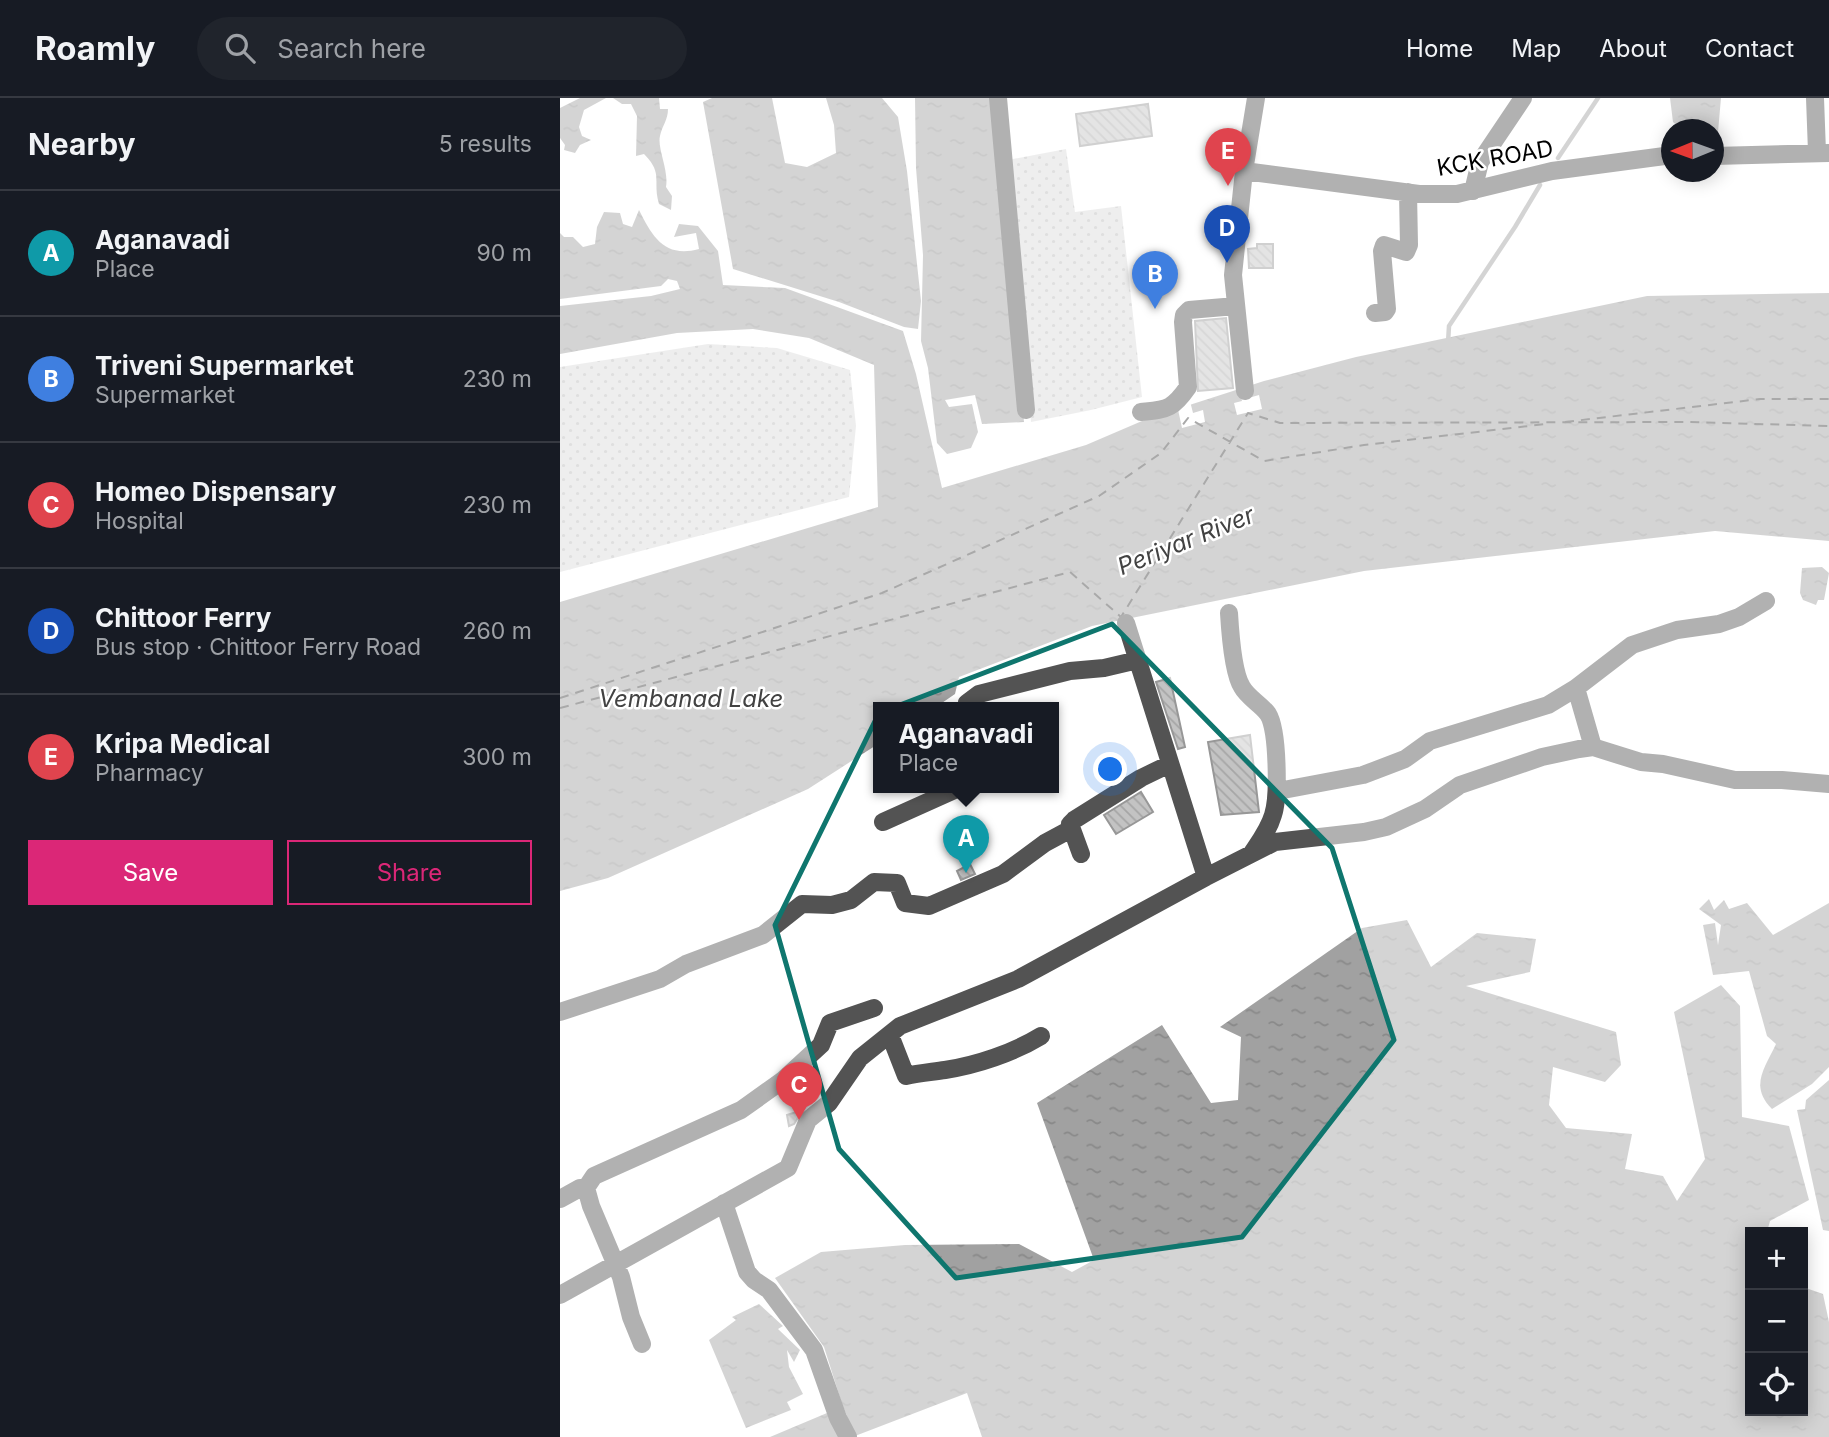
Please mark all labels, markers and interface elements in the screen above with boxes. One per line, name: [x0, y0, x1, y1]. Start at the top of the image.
search box: [197, 17, 687, 80]
text: Roamly: [35, 28, 155, 68]
icon: search: [221, 29, 259, 67]
text: Search here: [277, 33, 426, 64]
text: Home: [1406, 34, 1473, 63]
text: Map: [1511, 34, 1561, 63]
text: About: [1599, 34, 1667, 63]
text: Contact: [1705, 34, 1794, 63]
north arrow: [1661, 119, 1724, 182]
text: Nearby: [28, 126, 136, 162]
pin: E: [1205, 128, 1251, 186]
text: 5 results: [439, 130, 532, 158]
street label: KCK ROAD: [1435, 134, 1555, 182]
pin: D: [1204, 205, 1250, 263]
text: Aganavadi: [95, 224, 230, 255]
text: A: [42, 239, 60, 267]
text: 90 m: [477, 239, 532, 267]
pin: B: [1132, 251, 1178, 309]
text: Place: [95, 255, 155, 283]
text: Triveni Supermarket: [95, 350, 354, 381]
text: B: [43, 365, 59, 393]
text: 230 m: [463, 365, 532, 393]
text: Supermarket: [95, 381, 235, 409]
text: Homeo Dispensary: [95, 476, 336, 507]
text: C: [42, 491, 60, 519]
text: 230 m: [463, 491, 532, 519]
water label: Periyar River: [1113, 500, 1259, 581]
text: Hospital: [95, 507, 184, 535]
text: Chittoor Ferry: [95, 602, 271, 633]
text: D: [43, 617, 59, 645]
text: 260 m: [463, 617, 532, 645]
text: Bus stop · Chittoor Ferry Road: [95, 633, 421, 661]
water label: Vembanad Lake: [599, 684, 783, 713]
popup: [873, 702, 1059, 793]
text: Aganavadi: [898, 718, 1034, 749]
text: Kripa Medical: [95, 728, 270, 759]
text: E: [44, 743, 58, 771]
text: 300 m: [462, 743, 532, 771]
text: Place: [898, 749, 958, 777]
your location: [1093, 752, 1127, 786]
text: Pharmacy: [95, 759, 204, 787]
pin: A: [943, 815, 989, 873]
button: Save: [28, 840, 273, 905]
button: Share: [287, 840, 532, 905]
pin: C: [776, 1062, 822, 1120]
map controls: [1745, 1227, 1808, 1416]
button: +: [1745, 1227, 1808, 1290]
button: −: [1745, 1290, 1808, 1353]
button: locate: [1745, 1353, 1808, 1416]

